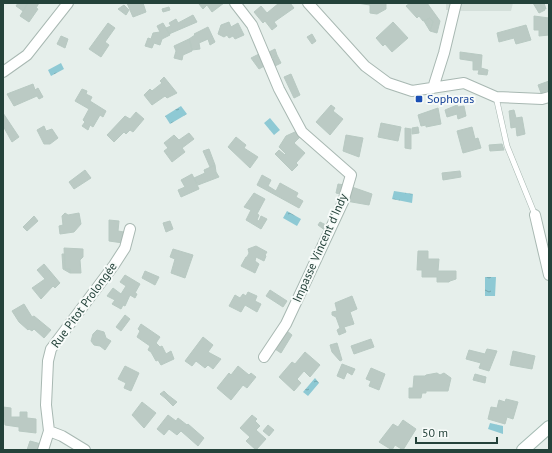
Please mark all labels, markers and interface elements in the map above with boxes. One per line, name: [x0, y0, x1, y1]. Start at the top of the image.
place label: Sophoras: [427, 91, 474, 106]
marker: Sophoras: [414, 94, 424, 104]
street label: Impasse Vincent d'Indy: [289, 191, 350, 305]
street label: Rue Pitot Prolongée: [48, 259, 120, 350]
scale bar: [416, 419, 497, 445]
text: 50 m: [422, 425, 448, 440]

